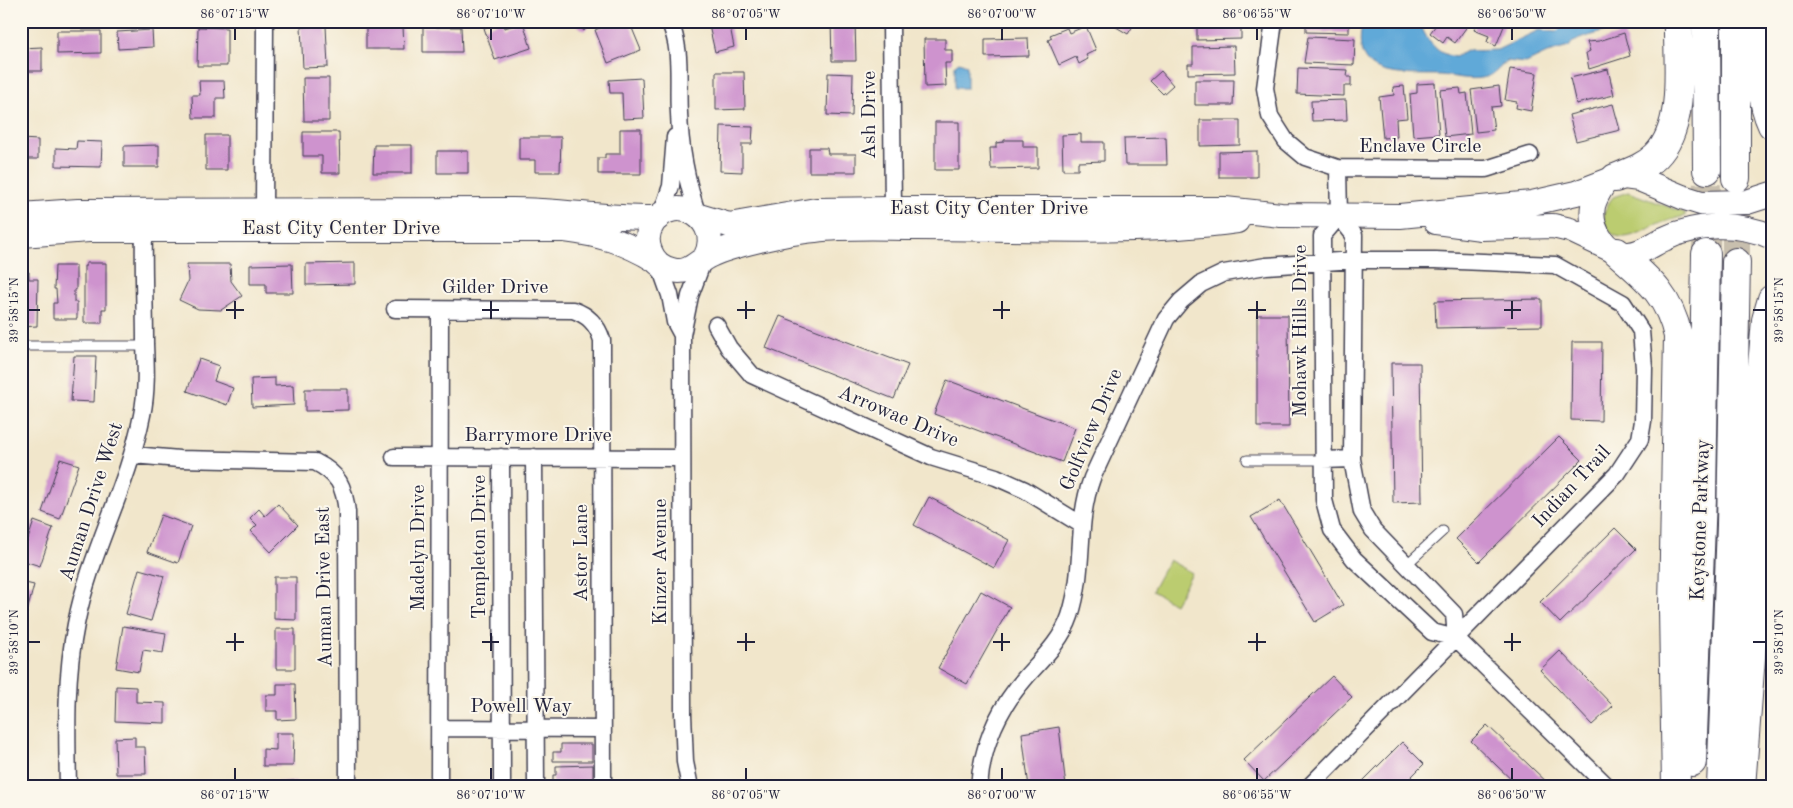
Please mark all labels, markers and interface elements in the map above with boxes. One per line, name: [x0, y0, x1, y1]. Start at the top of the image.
text: 86°07'15"W: [200, 8, 270, 21]
text: 86°07'05"W: [711, 8, 781, 21]
text: 86°06'55"W: [1222, 8, 1292, 21]
text: 86°06'50"W: [1477, 8, 1547, 21]
text: 86°07'10"W: [456, 9, 526, 21]
text: 86°07'00"W: [967, 9, 1037, 21]
street label: Ash Drive: [860, 71, 880, 159]
street label: Enclave Circle: [1359, 137, 1481, 157]
street label: East City Center Drive: [890, 199, 1088, 219]
street label: East City Center Drive: [242, 219, 440, 239]
street label: Mohawk Hills Drive: [1291, 245, 1311, 417]
text: 39°58'15"N: [8, 277, 21, 343]
text: 39°58'15"N: [1773, 277, 1786, 343]
street label: Gilder Drive: [442, 278, 548, 298]
street label: Golfview Drive: [1057, 366, 1127, 494]
street label: Arrowae Drive: [835, 383, 961, 451]
street label: Auman Drive West: [57, 420, 127, 584]
street label: Barrymore Drive: [464, 426, 612, 446]
street label: Keystone Parkway: [1688, 438, 1714, 601]
street label: Indian Trail: [1529, 442, 1615, 532]
street label: Templeton Drive: [470, 475, 490, 619]
street label: Madelyn Drive: [409, 485, 429, 611]
street label: Kinzer Avenue: [651, 499, 671, 625]
street label: Astor Lane: [572, 504, 592, 602]
street label: Auman Drive East: [314, 506, 336, 668]
text: 39°58'10"N: [8, 609, 21, 675]
text: 39°58'10"N: [1773, 609, 1786, 675]
street label: Powell Way: [470, 697, 573, 717]
text: 86°07'15"W: [200, 789, 270, 802]
text: 86°07'05"W: [711, 789, 781, 802]
text: 86°06'55"W: [1222, 789, 1292, 802]
text: 86°06'50"W: [1477, 789, 1547, 802]
text: 86°07'10"W: [456, 790, 526, 802]
text: 86°07'00"W: [967, 790, 1037, 802]

